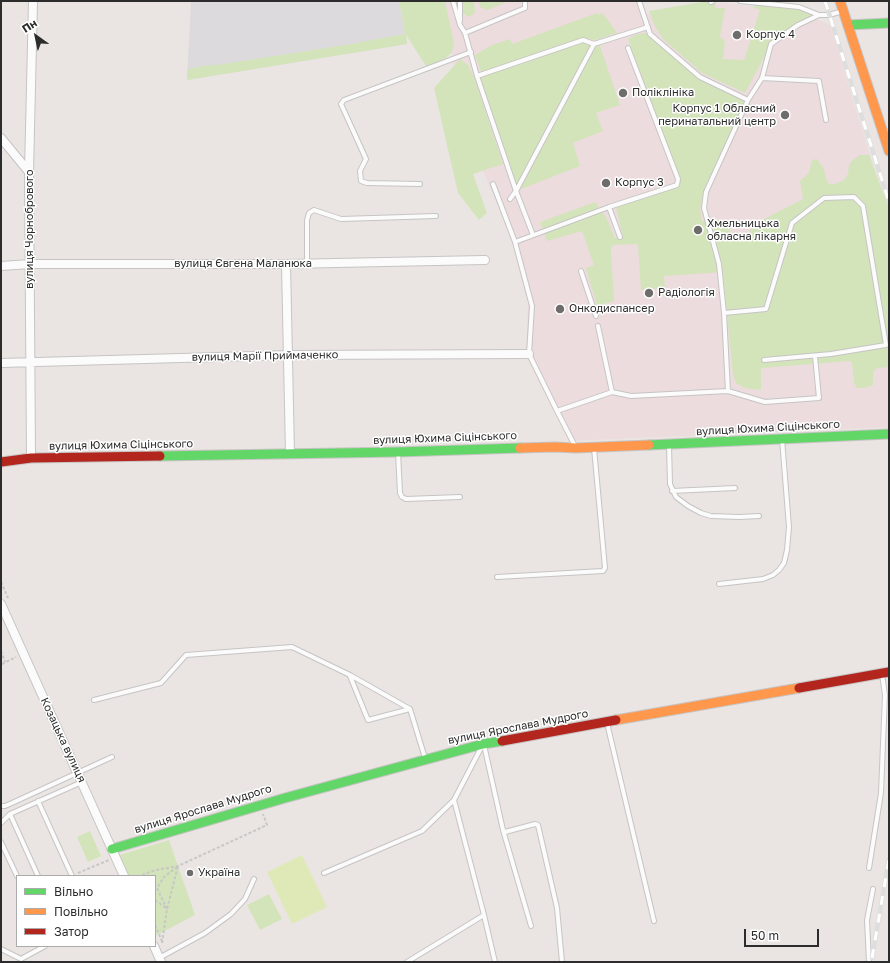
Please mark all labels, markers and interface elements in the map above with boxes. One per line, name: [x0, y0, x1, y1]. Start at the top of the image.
north arrow: [16, 16, 56, 56]
text: Пн: [19, 16, 39, 35]
place label: Корпус 4: [746, 28, 795, 42]
marker: Корпус 4: [731, 29, 743, 41]
place label: Поліклініка: [632, 86, 694, 100]
marker: Поліклініка: [617, 87, 629, 99]
place label: Корпус 1 Обласний перинатальний центр: [658, 102, 776, 128]
marker: Корпус 1 Обласний перинатальний центр: [779, 109, 791, 121]
street label: вулиця Чорнобрового: [23, 169, 37, 289]
place label: Корпус 3: [615, 176, 664, 190]
marker: Корпус 3: [600, 177, 612, 189]
place label: Хмельницька обласна лікарня: [707, 217, 796, 243]
marker: Хмельницька обласна лікарня: [692, 224, 704, 236]
street label: вулиця Євгена Маланюка: [174, 257, 312, 271]
place label: Радіологія: [658, 286, 715, 300]
marker: Радіологія: [643, 287, 655, 299]
place label: Онкодиспансер: [569, 302, 654, 316]
marker: Онкодиспансер: [554, 303, 566, 315]
street label: вулиця Марії Приймаченко: [192, 348, 338, 364]
street label: вулиця Юхима Сіцінського: [696, 418, 840, 438]
street label: вулиця Юхима Сіцінського: [373, 429, 517, 447]
street label: вулиця Юхима Сіцінського: [49, 437, 193, 453]
street label: Козацька вулиця: [38, 695, 88, 785]
street label: вулиця Ярослава Мудрого: [447, 707, 589, 747]
street label: вулиця Ярослава Мудрого: [133, 782, 273, 836]
place label: Україна: [198, 866, 240, 880]
marker: Україна: [185, 868, 195, 878]
legend: [16, 875, 156, 947]
text: Вільно: [54, 884, 93, 899]
text: Повільно: [54, 904, 108, 919]
scale bar: [746, 921, 821, 947]
text: Затор: [54, 924, 89, 939]
text: 50 m: [751, 928, 779, 943]

